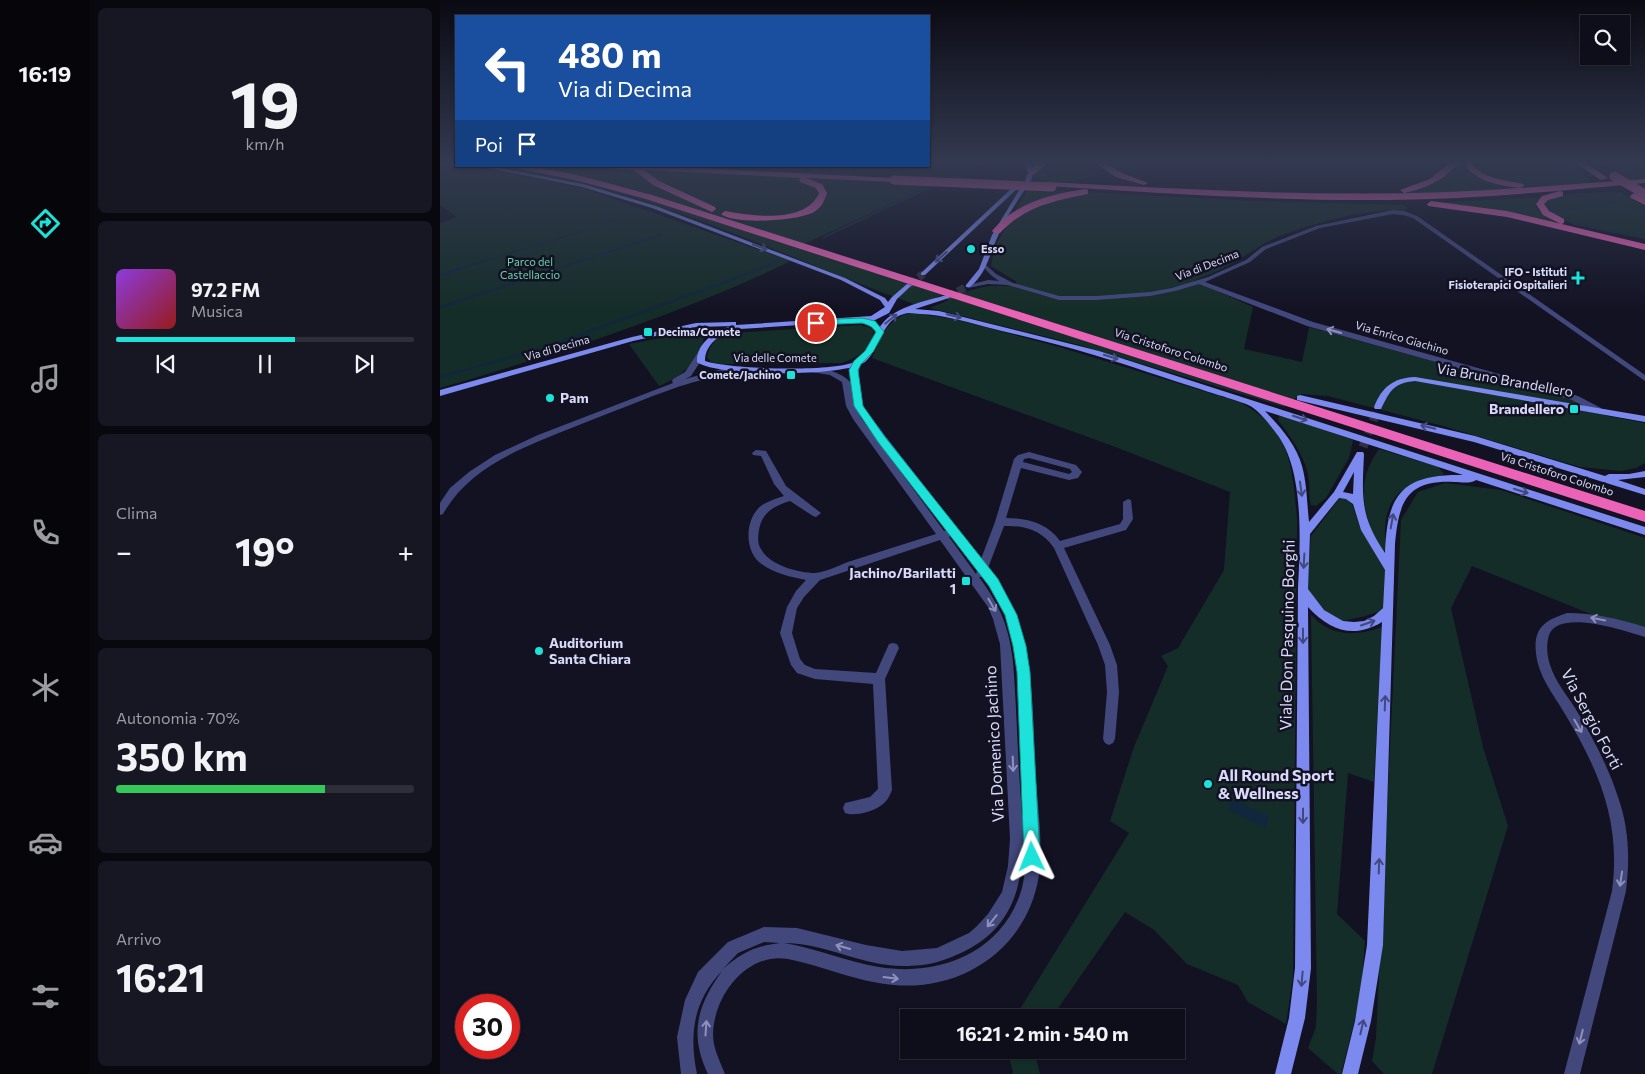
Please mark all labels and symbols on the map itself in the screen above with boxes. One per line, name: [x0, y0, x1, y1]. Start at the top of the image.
place label: Esso: [981, 242, 1005, 255]
one-way arrow: [752, 243, 767, 252]
marker: Esso: [965, 243, 977, 255]
street label: Via di Decima: [1173, 246, 1240, 283]
one-way arrow: [935, 251, 948, 263]
park label: Parco del Castellaccio: [500, 255, 560, 281]
place label: IFO - Istituti Fisioterapici Ospitalieri: [1449, 265, 1567, 291]
marker: IFO - Istituti Fisioterapici Ospitalieri: [1571, 271, 1585, 285]
pin: [795, 302, 837, 344]
one-way arrow: [946, 312, 962, 322]
one-way arrow: [884, 314, 897, 325]
street label: Via Enrico Giachino: [1354, 318, 1451, 357]
place label: Decima/Comete: [658, 325, 740, 338]
street label: Via Cristoforo Colombo: [1113, 325, 1230, 374]
one-way arrow: [1327, 325, 1343, 335]
marker: Decima/Comete: [642, 326, 654, 338]
street label: Via di Decima: [523, 332, 591, 363]
street label: Via delle Comete: [733, 351, 817, 364]
one-way arrow: [1103, 353, 1119, 363]
street label: Via Bruno Brandellero: [1436, 359, 1575, 400]
place label: Comete/Jachino: [699, 368, 781, 382]
marker: Comete/Jachino: [785, 369, 797, 381]
place label: Pam: [560, 389, 589, 406]
marker: Pam: [544, 392, 556, 404]
place label: Brandellero: [1489, 400, 1564, 417]
marker: Brandellero: [1568, 403, 1580, 415]
one-way arrow: [1291, 414, 1307, 424]
one-way arrow: [1420, 422, 1436, 431]
street label: Via Cristoforo Colombo: [1499, 449, 1616, 498]
one-way arrow: [1296, 481, 1306, 497]
one-way arrow: [1512, 486, 1528, 496]
one-way arrow: [1388, 513, 1398, 529]
street label: Viale Don Pasquino Borghi: [1275, 539, 1298, 731]
one-way arrow: [1300, 552, 1309, 568]
place label: Jachino/Barilatti 1: [849, 564, 956, 597]
marker: Jachino/Barilatti 1: [960, 575, 972, 587]
one-way arrow: [987, 597, 997, 611]
one-way arrow: [1591, 614, 1607, 623]
one-way arrow: [1360, 618, 1375, 627]
one-way arrow: [1298, 628, 1308, 644]
place label: Auditorium Santa Chiara: [549, 634, 631, 667]
marker: Auditorium Santa Chiara: [533, 645, 545, 657]
street label: Via Domenico Jachino: [980, 665, 1007, 823]
street label: Via Sergio Forti: [1558, 665, 1627, 772]
one-way arrow: [1381, 695, 1390, 711]
one-way arrow: [1573, 718, 1583, 733]
one-way arrow: [1008, 756, 1017, 772]
place label: All Round Sport & Wellness: [1218, 765, 1334, 802]
marker: All Round Sport & Wellness: [1202, 778, 1214, 790]
one-way arrow: [1298, 808, 1308, 824]
position arrow: [1005, 830, 1057, 882]
one-way arrow: [1374, 858, 1383, 874]
one-way arrow: [1616, 871, 1626, 887]
one-way arrow: [986, 914, 997, 927]
one-way arrow: [836, 942, 852, 951]
one-way arrow: [1297, 971, 1307, 987]
one-way arrow: [883, 973, 899, 983]
speed limit sign: 30: [455, 994, 520, 1059]
one-way arrow: [1358, 1019, 1367, 1035]
one-way arrow: [702, 1020, 711, 1036]
one-way arrow: [1576, 1028, 1585, 1044]

